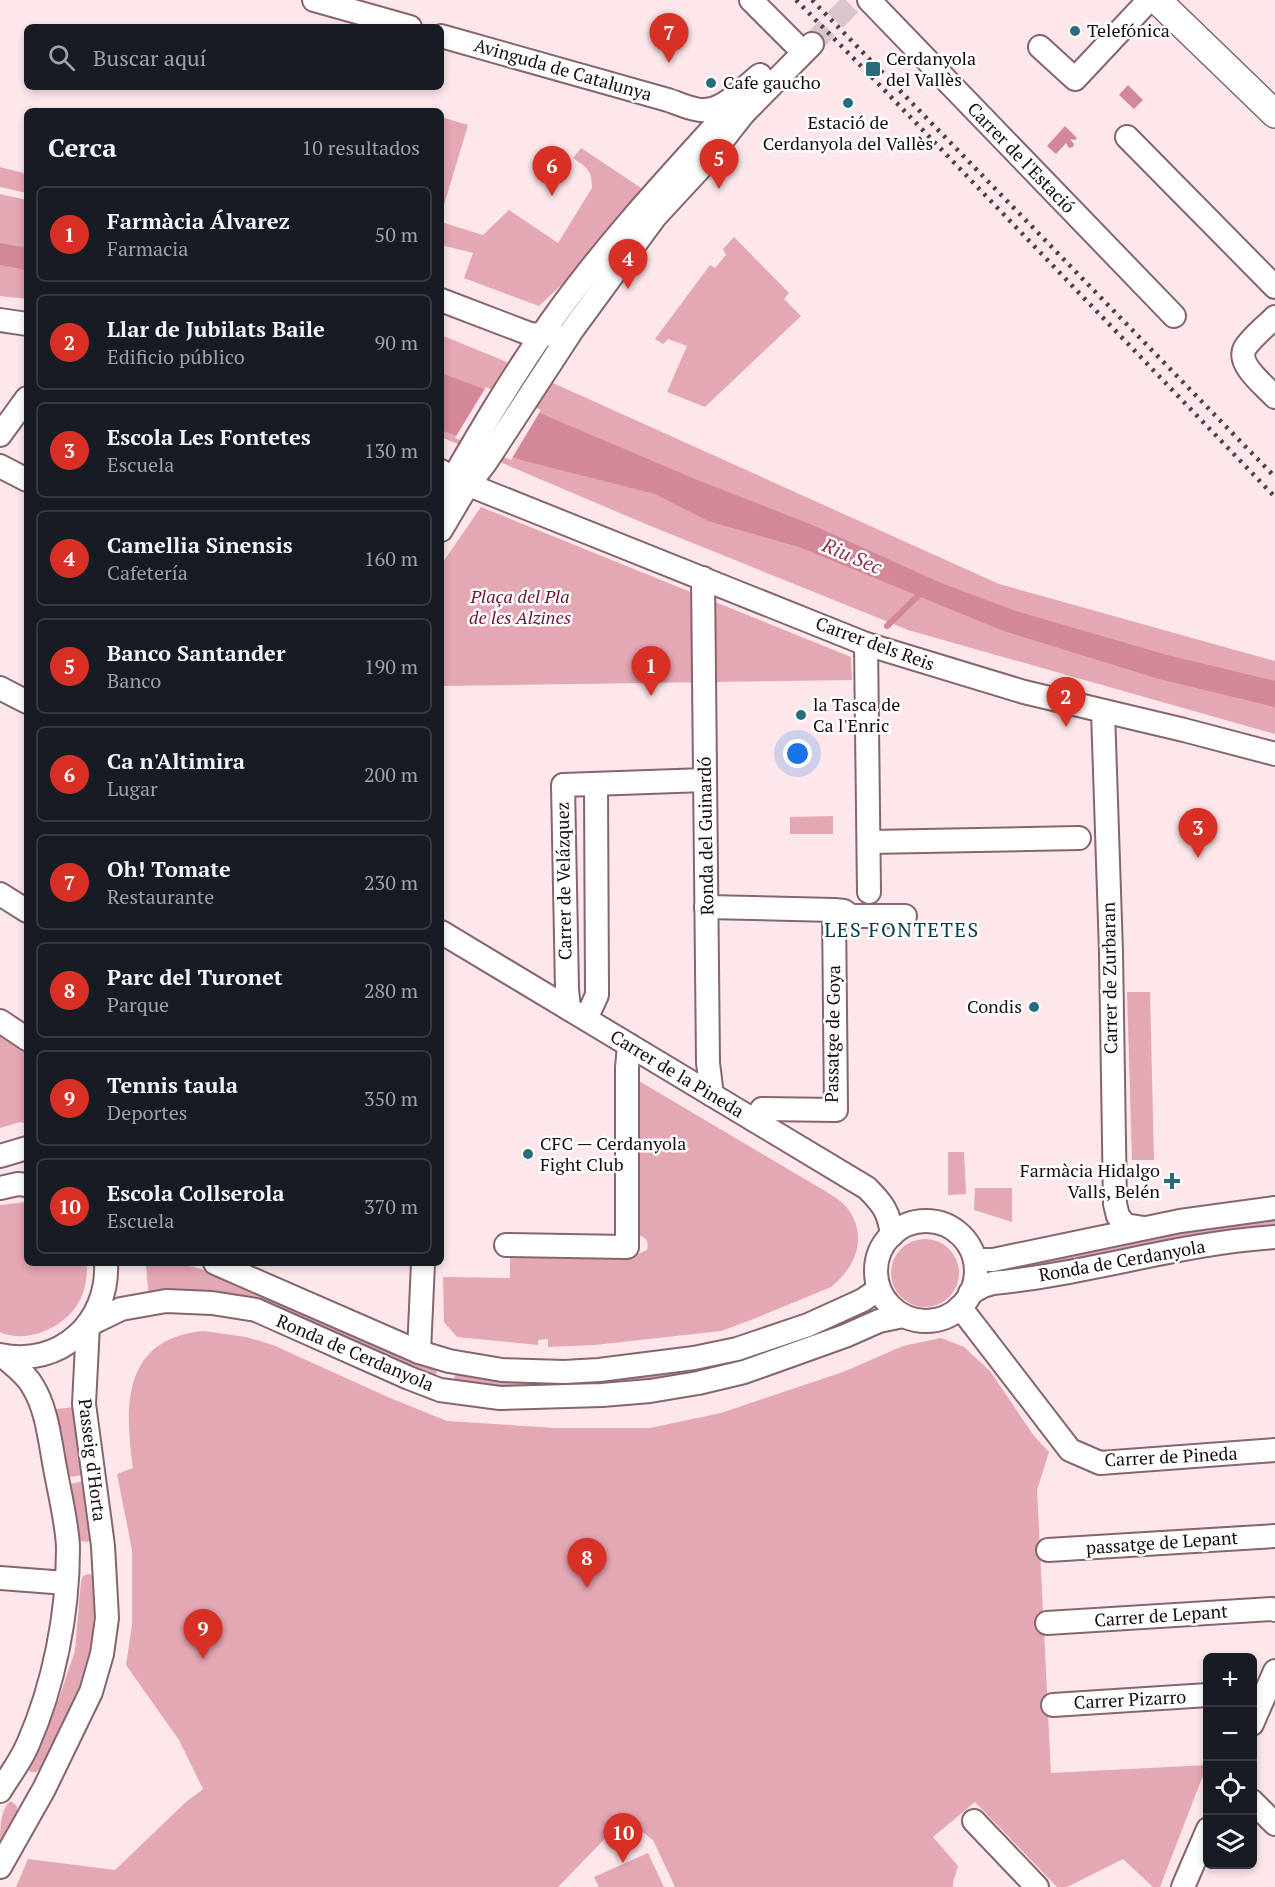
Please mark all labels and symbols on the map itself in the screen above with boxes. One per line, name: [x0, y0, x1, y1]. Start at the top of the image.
pin: 7: [650, 14, 688, 63]
place label: Telefónica: [1087, 18, 1170, 42]
marker: Telefónica: [1068, 24, 1082, 38]
street label: Avinguda de Catalunya: [472, 32, 655, 106]
place label: Cerdanyola del Vallès: [886, 46, 976, 91]
marker: Cerdanyola del Vallès: [864, 60, 882, 78]
place label: Cafe gaucho: [723, 70, 821, 94]
marker: Cafe gaucho: [704, 76, 718, 90]
marker: Estació de Cerdanyola del Vallès: [841, 96, 855, 110]
street label: Carrer de l'Estació: [963, 97, 1081, 218]
place label: Estació de Cerdanyola del Vallès: [763, 110, 933, 155]
pin: 5: [700, 140, 738, 189]
pin: 6: [532, 146, 572, 196]
pin: 4: [608, 240, 648, 289]
water label: Riu Sec: [817, 531, 886, 580]
park label: Plaça del Pla de les Alzines: [469, 584, 571, 629]
street label: Carrer dels Reis: [813, 610, 938, 676]
pin: 1: [632, 646, 670, 696]
pin: 2: [1046, 678, 1086, 727]
place label: la Tasca de Ca l'Enric: [813, 692, 900, 737]
marker: la Tasca de Ca l'Enric: [794, 708, 808, 722]
your location: [783, 739, 812, 768]
street label: Ronda del Guinardó: [692, 756, 718, 916]
street label: Carrer de Velázquez: [550, 802, 576, 960]
pin: 3: [1178, 808, 1218, 858]
street label: Carrer de Zurbaran: [1096, 901, 1122, 1054]
district label: LES FONTETES: [824, 916, 980, 943]
street label: Passatge de Goya: [819, 965, 845, 1103]
place label: Condis: [967, 994, 1022, 1018]
marker: Condis: [1027, 1000, 1041, 1014]
street label: Carrer de la Pineda: [606, 1024, 749, 1123]
place label: CFC — Cerdanyola Fight Club: [540, 1131, 686, 1176]
marker: CFC — Cerdanyola Fight Club: [521, 1147, 535, 1161]
place label: Farmàcia Hidalgo Valls, Belén: [1020, 1158, 1160, 1203]
marker: Farmàcia Hidalgo Valls, Belén: [1165, 1174, 1179, 1188]
street label: Ronda de Cerdanyola: [1037, 1234, 1207, 1286]
street label: Ronda de Cerdanyola: [273, 1308, 438, 1396]
street label: Passeig d'Horta: [74, 1397, 112, 1523]
street label: Carrer de Pineda: [1104, 1441, 1238, 1471]
street label: passatge de Lepant: [1085, 1525, 1239, 1559]
pin: 8: [568, 1538, 606, 1588]
street label: Carrer de Lepant: [1093, 1598, 1229, 1632]
pin: 9: [184, 1610, 222, 1659]
street label: Carrer Pizarro: [1073, 1684, 1187, 1714]
pin: 10: [604, 1814, 642, 1863]

